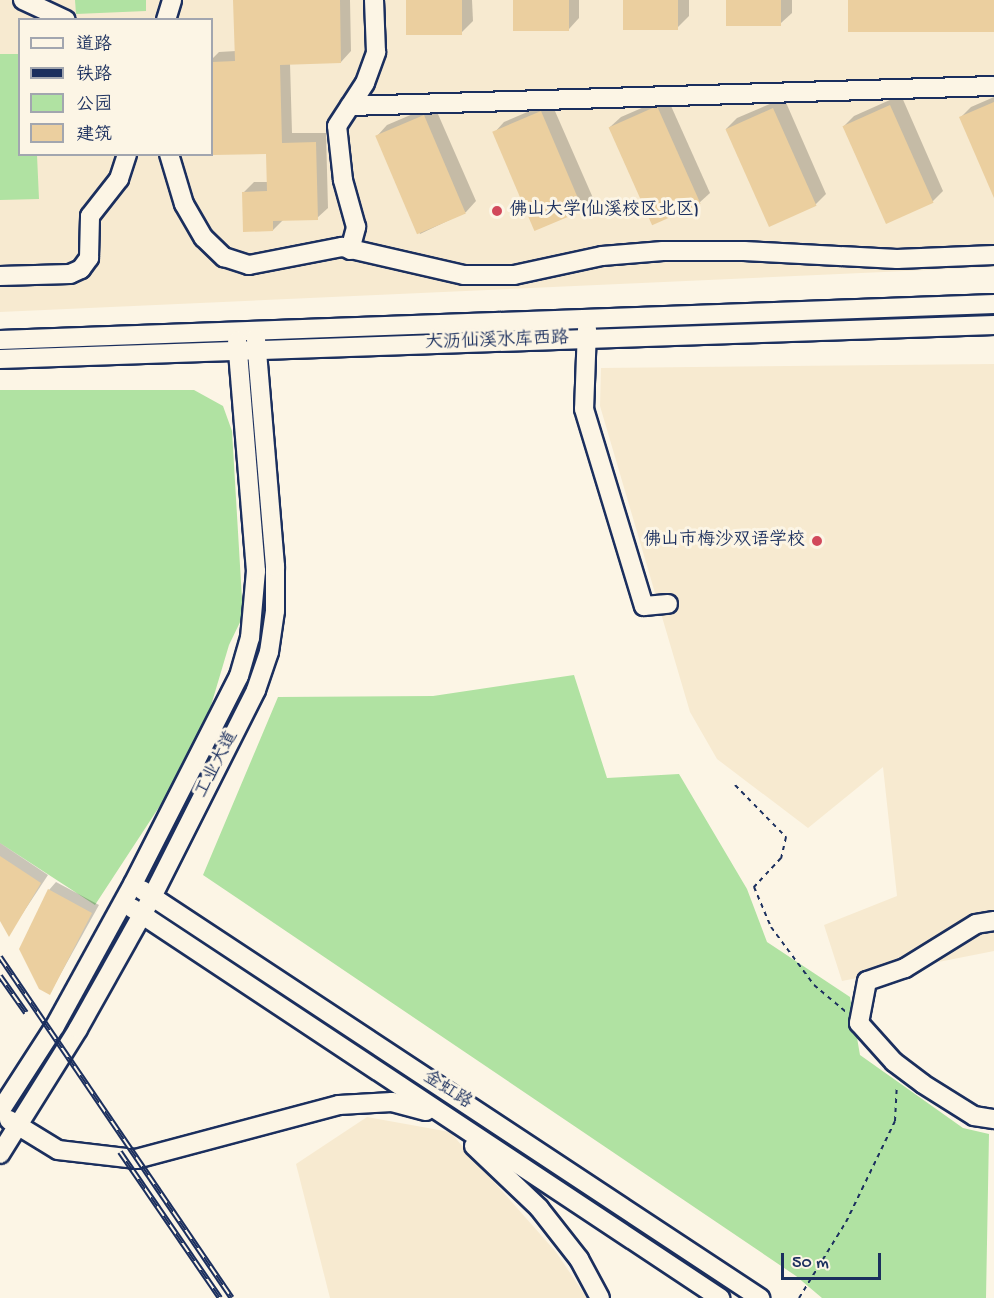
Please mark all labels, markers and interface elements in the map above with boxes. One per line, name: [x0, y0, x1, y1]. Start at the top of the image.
legend: [18, 18, 213, 156]
text: 道路: [76, 35, 112, 56]
text: 铁路: [76, 65, 112, 86]
text: 公园: [76, 95, 112, 116]
text: 建筑: [76, 125, 112, 146]
place label: 佛山大学(仙溪校区北区): [509, 200, 699, 222]
marker: 佛山大学(仙溪校区北区): [490, 204, 504, 218]
street label: 大沥仙溪水库西路: [425, 329, 569, 355]
place label: 佛山市梅沙双语学校: [643, 530, 805, 552]
marker: 佛山市梅沙双语学校: [810, 534, 824, 548]
street label: 工业大道: [192, 728, 244, 802]
street label: 金虹路: [418, 1067, 476, 1115]
scale bar: [784, 1241, 884, 1279]
text: 50 m: [792, 1253, 829, 1274]

